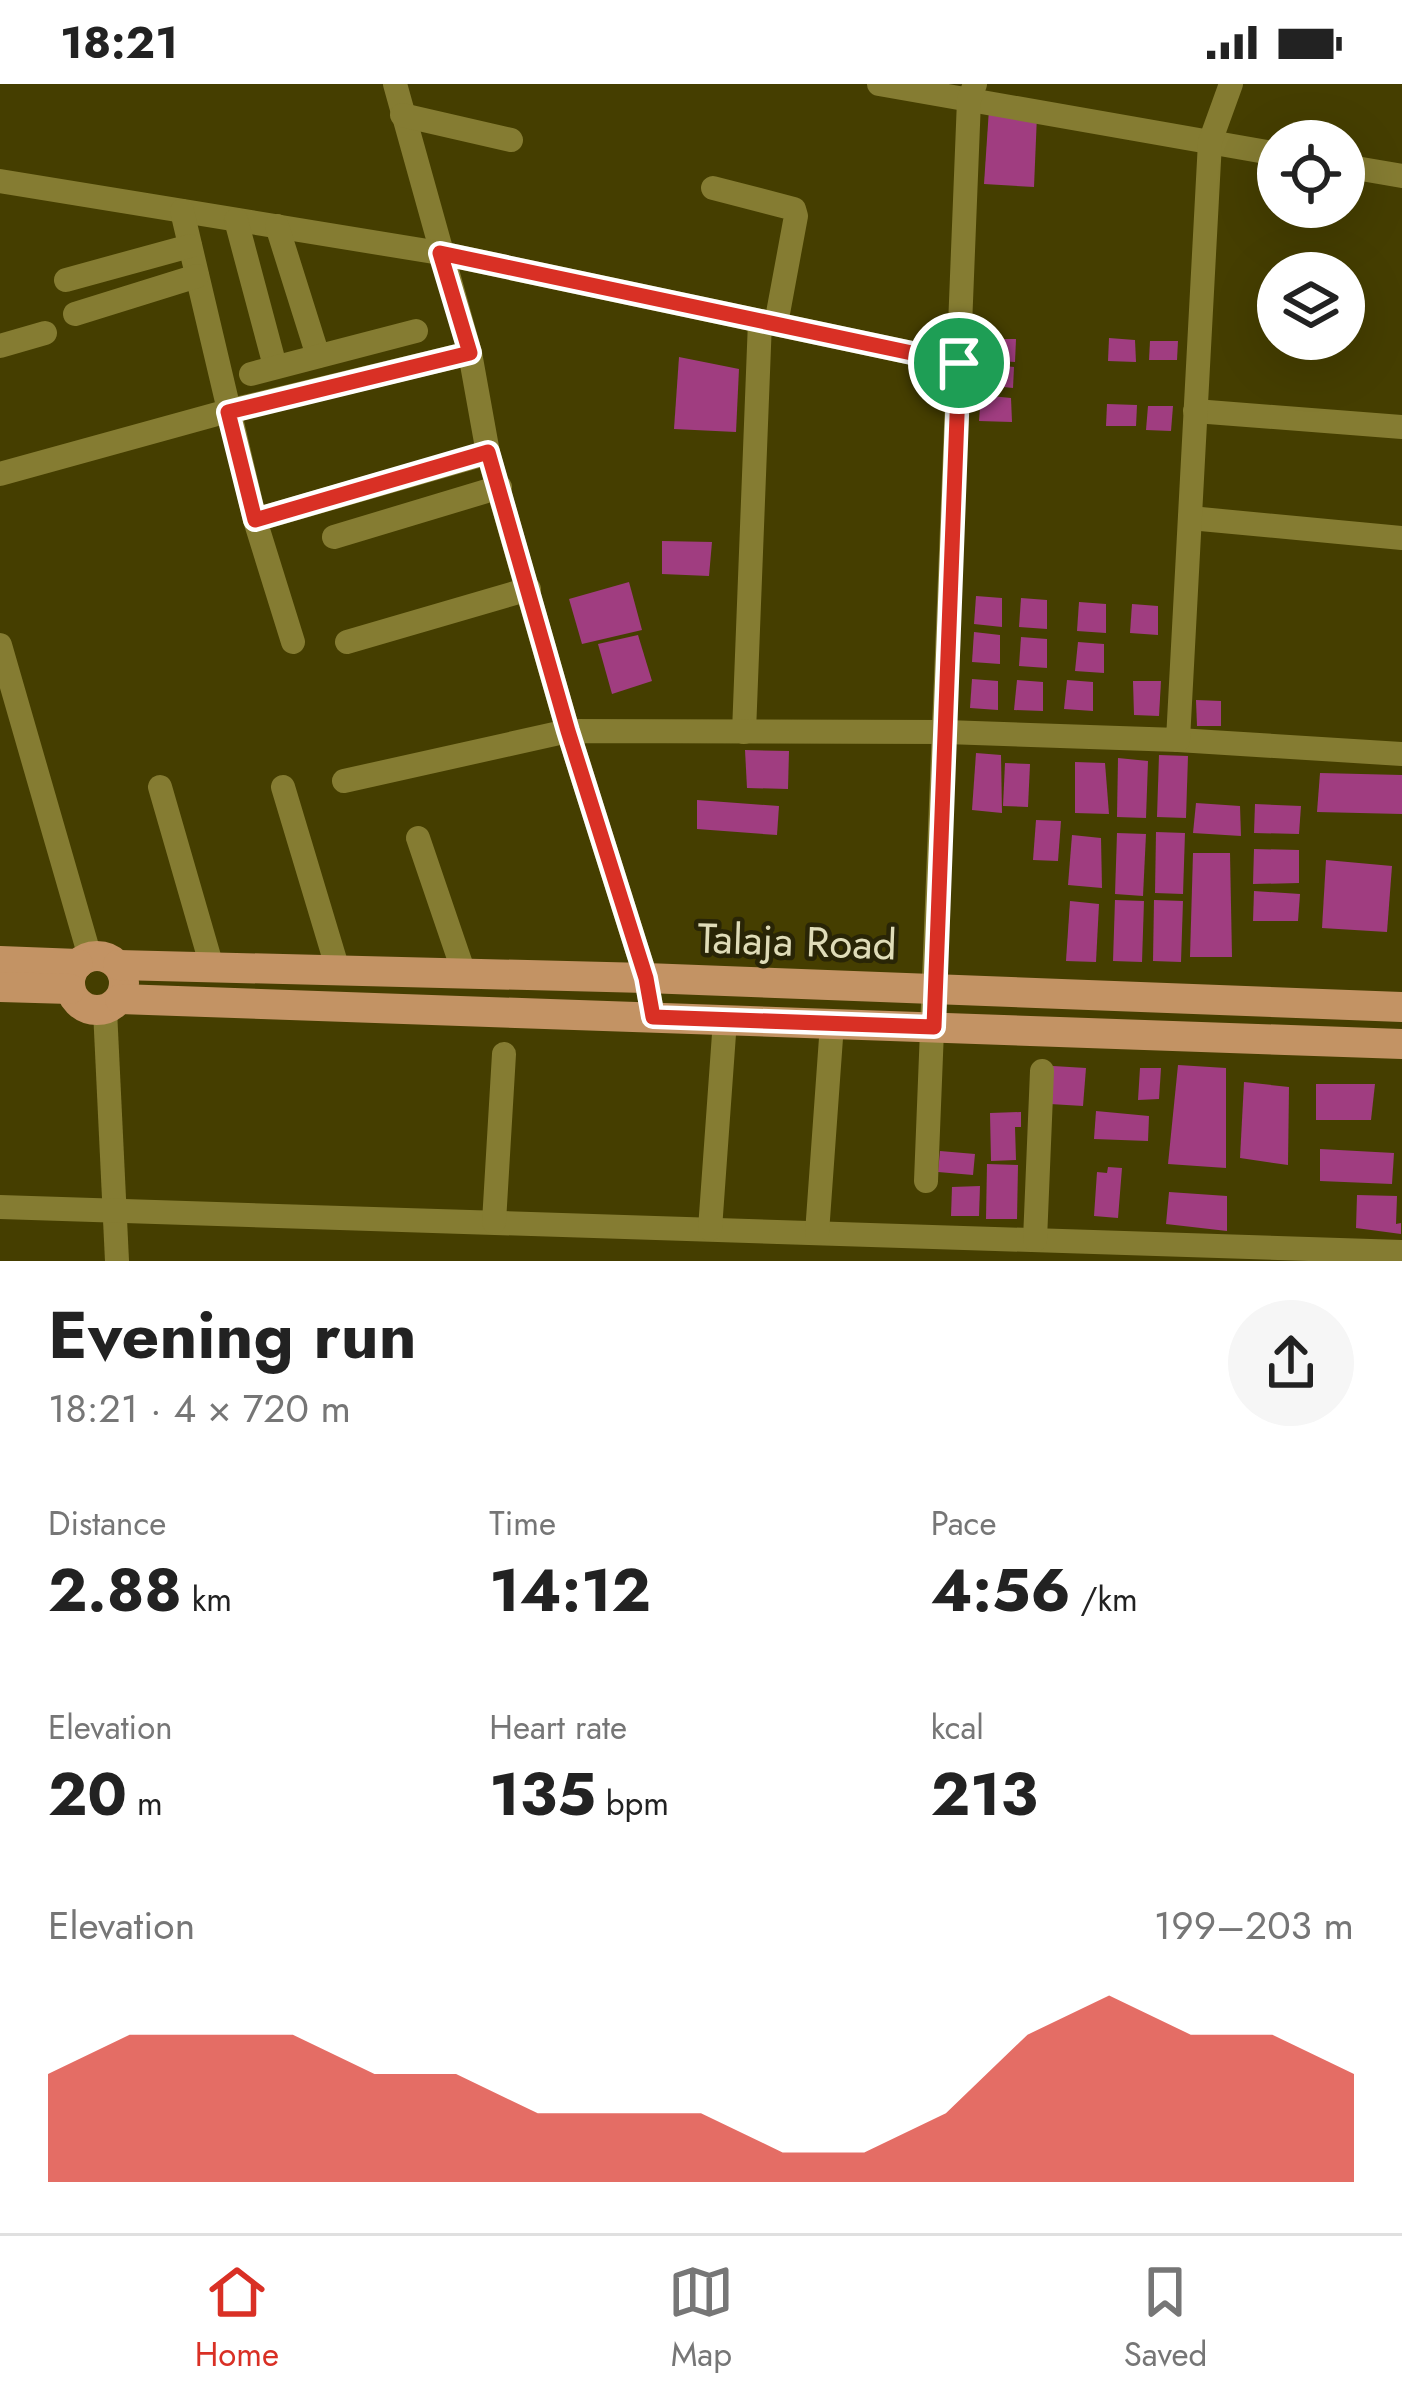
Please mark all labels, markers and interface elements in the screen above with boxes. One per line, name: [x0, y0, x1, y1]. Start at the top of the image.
text: 18:21: [60, 10, 178, 75]
map controls: [1257, 120, 1365, 360]
button: locate: [1257, 120, 1365, 228]
button: layers: [1257, 252, 1365, 360]
pin: [908, 312, 1010, 414]
icon: arrive: [926, 330, 992, 396]
street label: Talaja Road: [696, 908, 898, 975]
text: Evening run: [48, 1287, 417, 1383]
button: share: [1228, 1300, 1354, 1426]
text: 18:21 · 4 × 720 m: [48, 1380, 351, 1437]
text: Distance: [48, 1500, 166, 1547]
text: Time: [489, 1500, 556, 1547]
text: Pace: [931, 1500, 996, 1547]
text: 2.88: [48, 1547, 182, 1634]
text: 14:12: [489, 1547, 651, 1634]
text: 4:56: [931, 1547, 1071, 1634]
text: km: [182, 1576, 232, 1623]
text: /km: [1071, 1576, 1138, 1623]
text: Elevation: [48, 1704, 172, 1751]
text: Heart rate: [489, 1704, 627, 1751]
text: kcal: [931, 1704, 984, 1751]
text: 20: [48, 1751, 127, 1838]
text: 135: [489, 1751, 596, 1838]
text: 213: [931, 1751, 1038, 1838]
text: m: [127, 1780, 163, 1827]
text: bpm: [596, 1780, 669, 1827]
text: Elevation: [48, 1897, 195, 1954]
text: 199–203 m: [1154, 1897, 1354, 1954]
tab: Home: [195, 2259, 279, 2378]
tab: Map: [668, 2259, 734, 2378]
tab: Saved: [1124, 2259, 1207, 2378]

